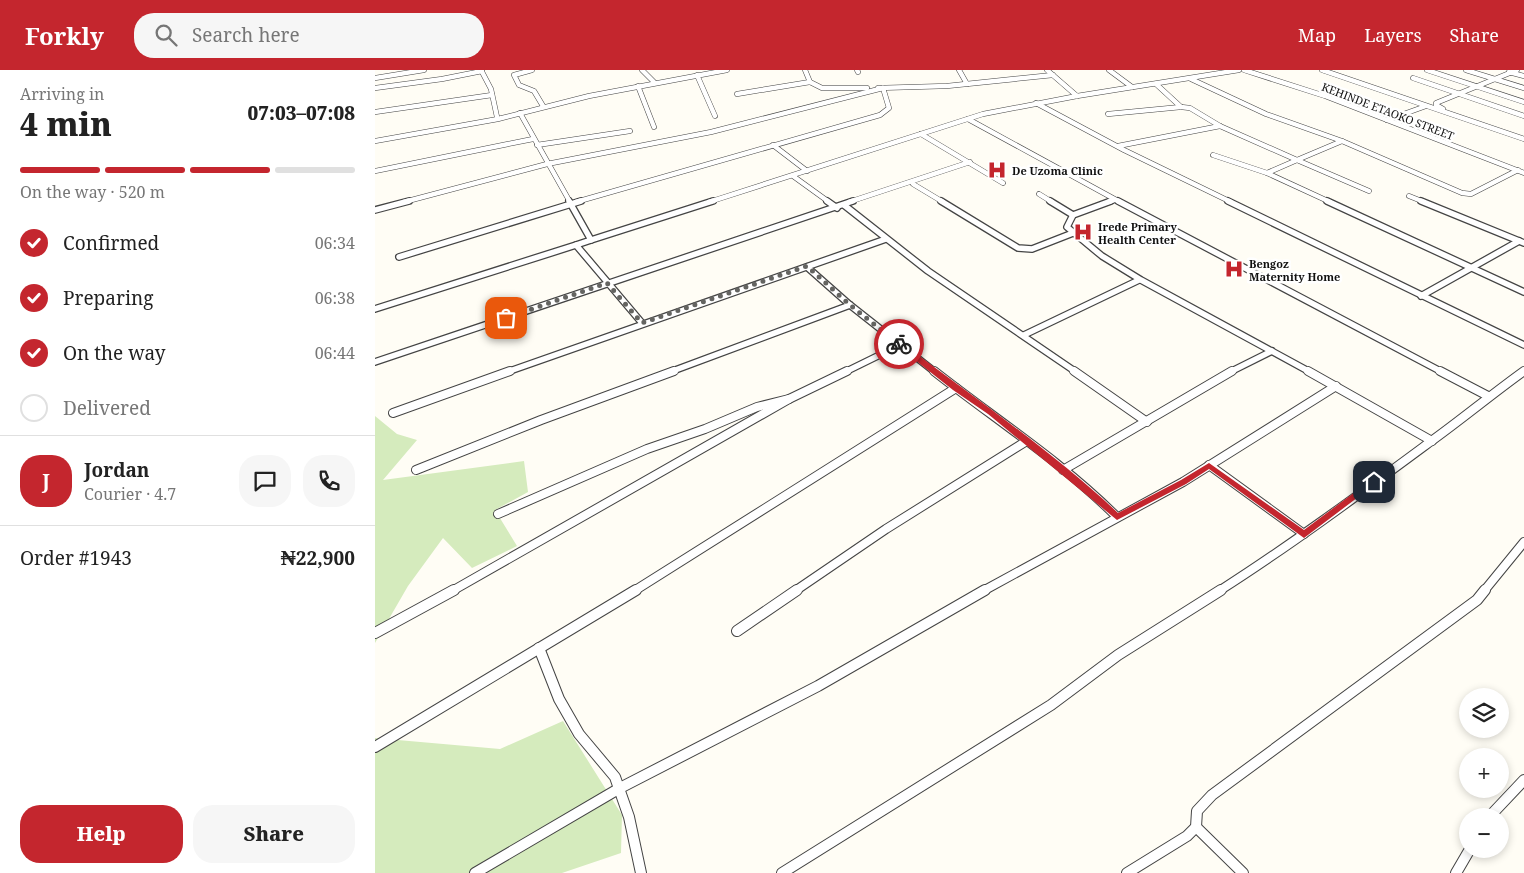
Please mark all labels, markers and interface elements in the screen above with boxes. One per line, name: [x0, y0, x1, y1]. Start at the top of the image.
search box: [134, 13, 484, 58]
text: Forkly: [25, 19, 104, 52]
icon: search: [152, 21, 180, 49]
text: Search here: [192, 22, 300, 48]
text: Map: [1298, 23, 1336, 47]
text: Layers: [1364, 23, 1422, 47]
text: Share: [1450, 23, 1499, 47]
street label: KEHINDE ETAOKO STREET: [1320, 79, 1457, 143]
text: Arriving in: [20, 83, 104, 105]
text: 07:03–07:08: [247, 100, 355, 126]
text: 4 min: [20, 102, 112, 145]
hospital icon: De Uzoma Clinic: [986, 159, 1008, 181]
place label: De Uzoma Clinic: [1012, 163, 1103, 178]
text: On the way · 520 m: [20, 181, 165, 203]
place label: Irede Primary Health Center: [1098, 219, 1178, 247]
hospital icon: Irede Primary Health Center: [1072, 221, 1094, 243]
icon: check: [20, 229, 48, 257]
text: Confirmed: [63, 230, 159, 256]
text: 06:34: [315, 232, 355, 254]
place label: Bengoz Maternity Home: [1249, 256, 1340, 284]
hospital icon: Bengoz Maternity Home: [1223, 258, 1245, 280]
icon: check: [20, 284, 48, 312]
text: Preparing: [63, 285, 153, 311]
text: 06:38: [315, 287, 355, 309]
pin: [485, 297, 527, 339]
icon: bag: [492, 304, 520, 332]
courier: [874, 319, 924, 369]
icon: bike: [885, 330, 913, 358]
icon: check: [20, 339, 48, 367]
text: On the way: [63, 340, 166, 366]
text: 06:44: [315, 342, 355, 364]
text: Delivered: [63, 395, 151, 421]
button: chat: [239, 455, 291, 507]
button: phone: [303, 455, 355, 507]
text: Jordan: [84, 457, 150, 483]
pin: [1353, 461, 1395, 503]
text: J: [42, 468, 50, 494]
icon: home: [1360, 468, 1388, 496]
text: Courier · 4.7: [84, 483, 176, 505]
text: Order #1943: [20, 545, 132, 571]
text: ₦22,900: [281, 545, 355, 571]
map controls: [1459, 688, 1509, 858]
button: layers: [1459, 688, 1509, 738]
button: +: [1459, 748, 1509, 798]
button: Help: [20, 805, 183, 863]
button: Share: [193, 805, 355, 863]
button: −: [1459, 808, 1509, 858]

